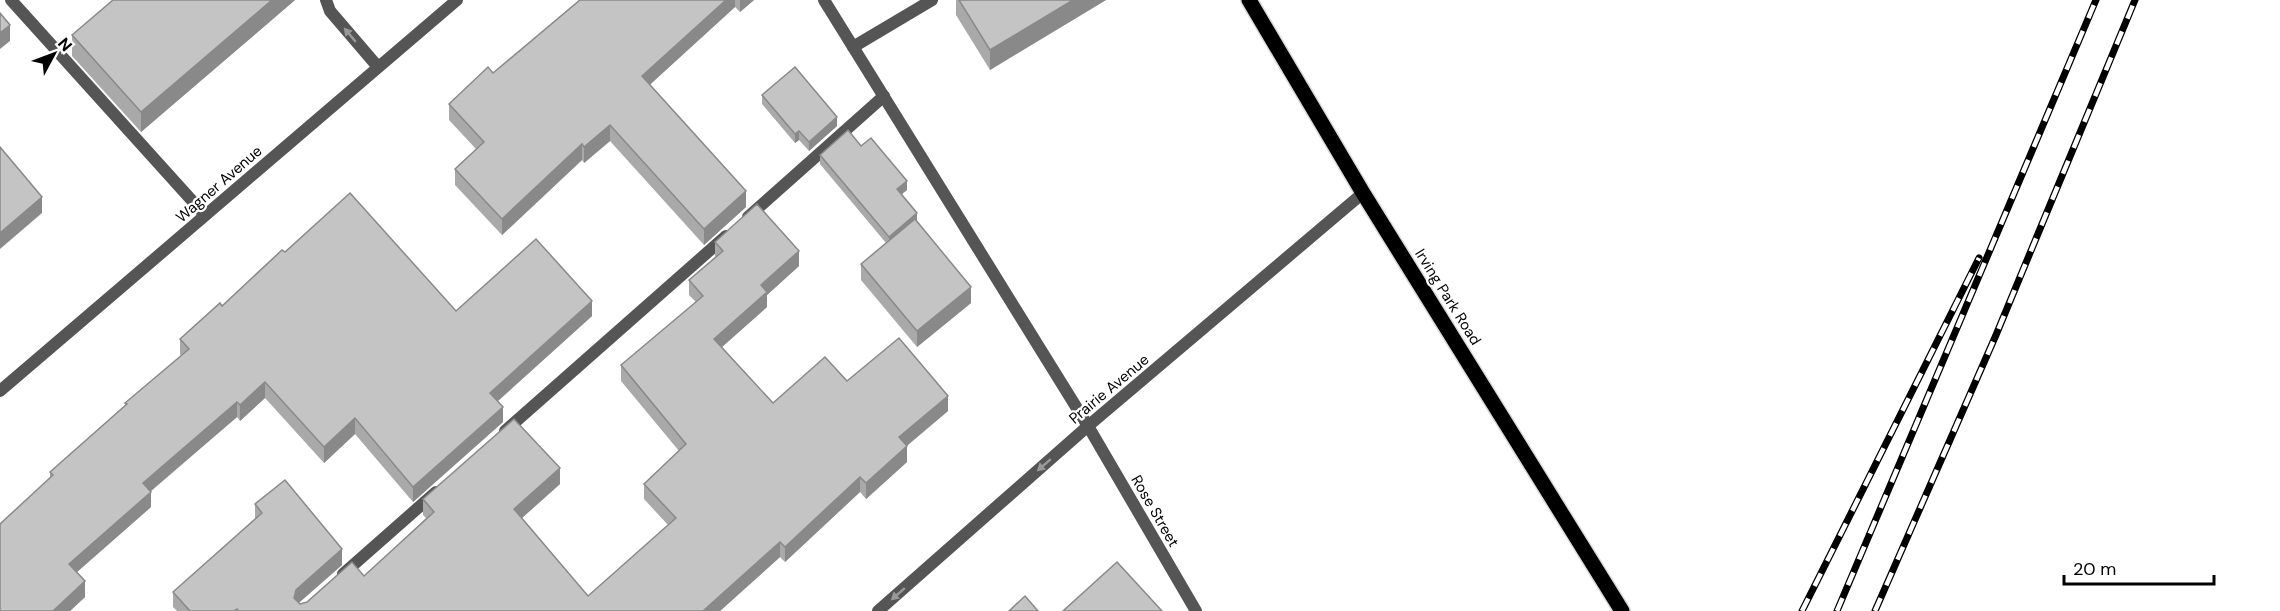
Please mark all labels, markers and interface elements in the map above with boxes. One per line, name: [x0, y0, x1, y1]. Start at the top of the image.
north arrow: [24, 24, 84, 84]
one-way arrow: [344, 28, 357, 43]
text: N: [53, 33, 77, 56]
street label: Wagner Avenue: [172, 141, 266, 227]
street label: Irving Park Road: [1410, 245, 1486, 349]
street label: Prairie Avenue: [1065, 350, 1153, 428]
one-way arrow: [1037, 458, 1052, 471]
street label: Rose Street: [1126, 471, 1184, 551]
scale bar: [2064, 548, 2214, 586]
text: 20 m: [2073, 557, 2116, 581]
one-way arrow: [891, 587, 906, 600]

